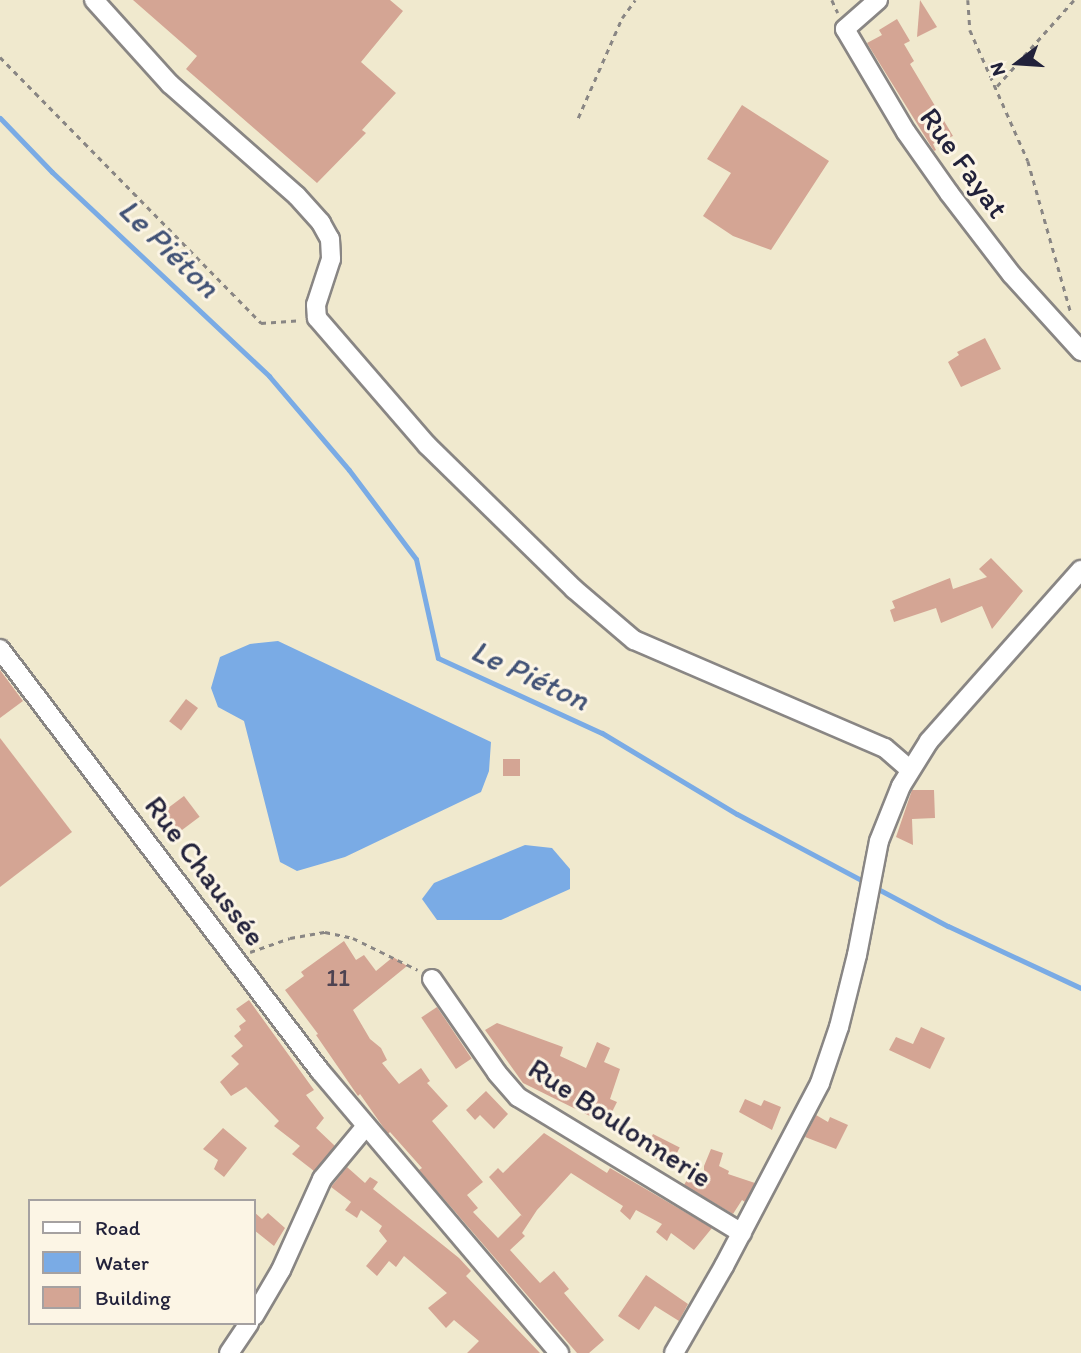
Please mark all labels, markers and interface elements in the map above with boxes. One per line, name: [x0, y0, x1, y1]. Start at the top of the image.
north arrow: [983, 28, 1053, 98]
text: N: [985, 60, 1010, 79]
street label: Rue Fayat: [913, 102, 1015, 224]
water label: Le Piéton: [110, 191, 228, 305]
water label: Le Piéton: [465, 631, 595, 719]
street label: Rue Chaussée: [137, 789, 273, 953]
house number: 11: [326, 962, 350, 994]
street label: Rue Boulonnerie: [521, 1050, 719, 1196]
legend: [28, 1199, 256, 1325]
text: Road: [95, 1215, 140, 1240]
text: Water: [95, 1250, 149, 1275]
text: Building: [95, 1285, 171, 1310]

